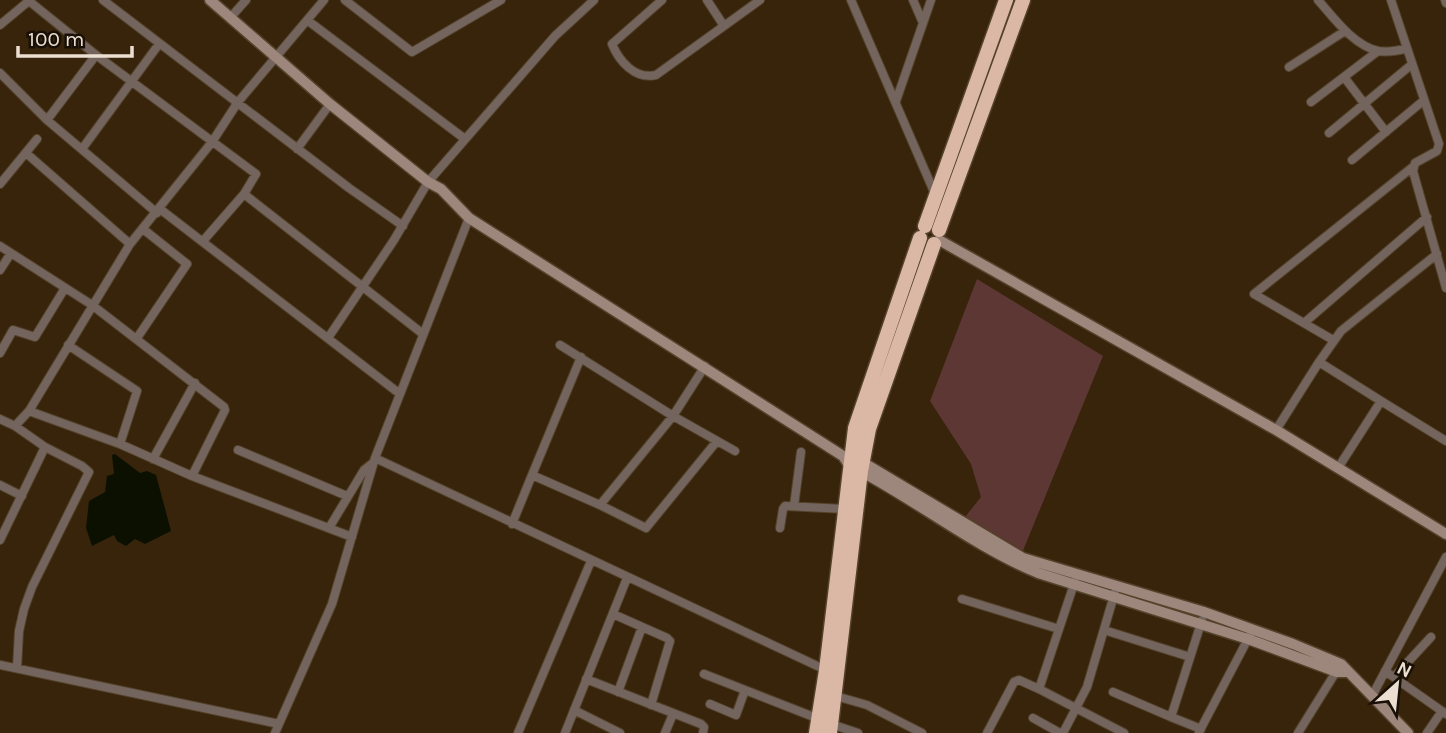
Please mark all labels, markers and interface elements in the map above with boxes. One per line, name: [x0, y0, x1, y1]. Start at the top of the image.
scale bar: [18, 14, 131, 58]
text: 100 m: [28, 27, 85, 51]
north arrow: [1362, 649, 1432, 719]
text: N: [1393, 657, 1415, 683]

